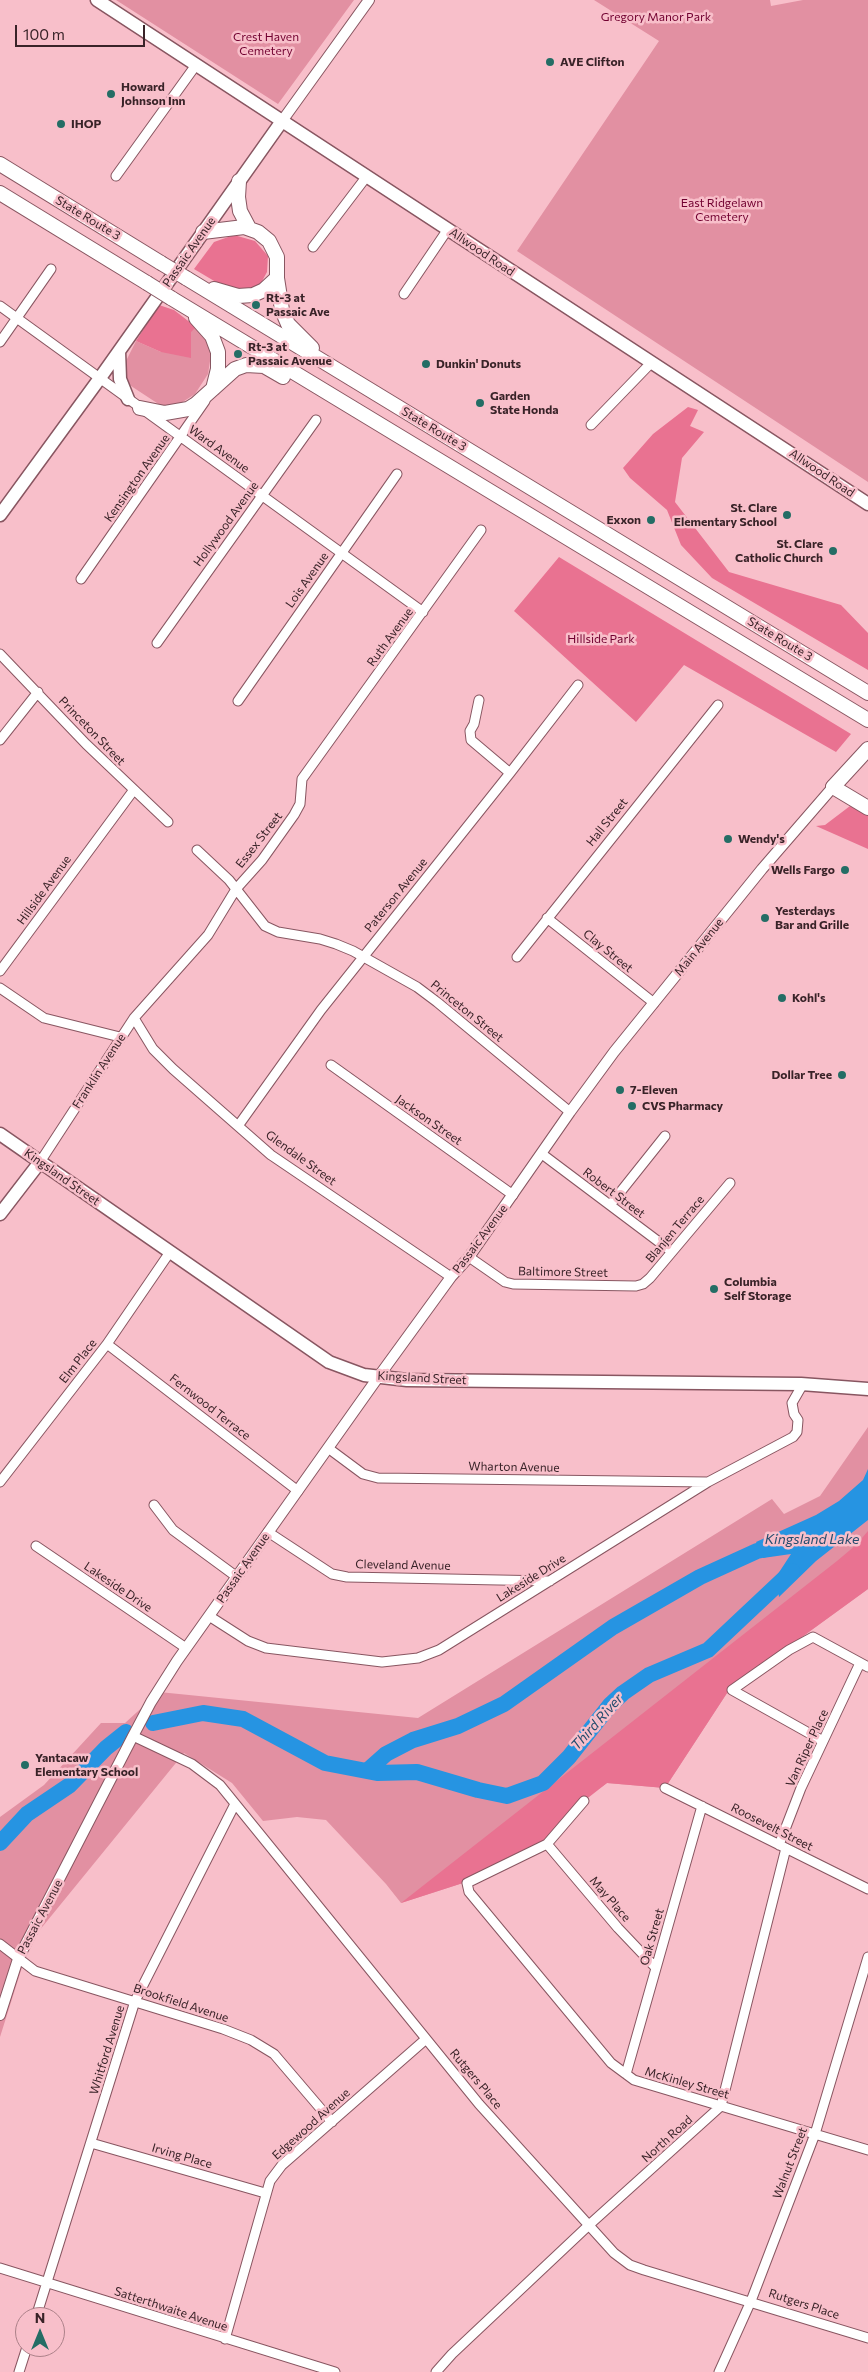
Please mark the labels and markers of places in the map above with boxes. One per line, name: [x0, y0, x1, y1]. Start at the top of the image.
place label: AVE Clifton: [560, 55, 625, 69]
marker: AVE Clifton: [544, 56, 556, 68]
place label: Howard Johnson Inn: [121, 80, 186, 108]
marker: Howard Johnson Inn: [105, 88, 117, 100]
place label: IHOP: [71, 117, 101, 131]
marker: IHOP: [55, 118, 67, 130]
place label: Rt-3 at Passaic Ave: [266, 291, 330, 319]
marker: Rt-3 at Passaic Ave: [250, 299, 262, 311]
place label: Rt-3 at Passaic Avenue: [248, 340, 332, 368]
marker: Rt-3 at Passaic Avenue: [232, 348, 244, 360]
place label: Dunkin' Donuts: [436, 357, 521, 371]
marker: Dunkin' Donuts: [420, 358, 432, 370]
place label: Garden State Honda: [490, 389, 559, 417]
marker: Garden State Honda: [474, 397, 486, 409]
place label: St. Clare Elementary School: [674, 501, 777, 529]
marker: St. Clare Elementary School: [781, 509, 793, 521]
place label: Exxon: [606, 513, 641, 527]
marker: Exxon: [645, 514, 657, 526]
place label: St. Clare Catholic Church: [735, 537, 823, 565]
marker: St. Clare Catholic Church: [827, 545, 839, 557]
place label: Wendy's: [738, 832, 785, 846]
marker: Wendy's: [722, 833, 734, 845]
place label: Wells Fargo: [771, 863, 835, 877]
marker: Wells Fargo: [839, 864, 851, 876]
place label: Yesterdays Bar and Grille: [775, 904, 849, 932]
marker: Yesterdays Bar and Grille: [759, 912, 771, 924]
place label: Kohl's: [792, 991, 826, 1005]
marker: Kohl's: [776, 992, 788, 1004]
place label: Dollar Tree: [772, 1068, 832, 1082]
marker: Dollar Tree: [836, 1069, 848, 1081]
place label: 7-Eleven: [630, 1083, 678, 1097]
marker: 7-Eleven: [614, 1084, 626, 1096]
place label: CVS Pharmacy: [642, 1099, 723, 1113]
marker: CVS Pharmacy: [626, 1100, 638, 1112]
place label: Columbia Self Storage: [724, 1275, 791, 1303]
marker: Columbia Self Storage: [708, 1283, 720, 1295]
place label: Yantacaw Elementary School: [35, 1751, 138, 1779]
marker: Yantacaw Elementary School: [19, 1759, 31, 1771]

